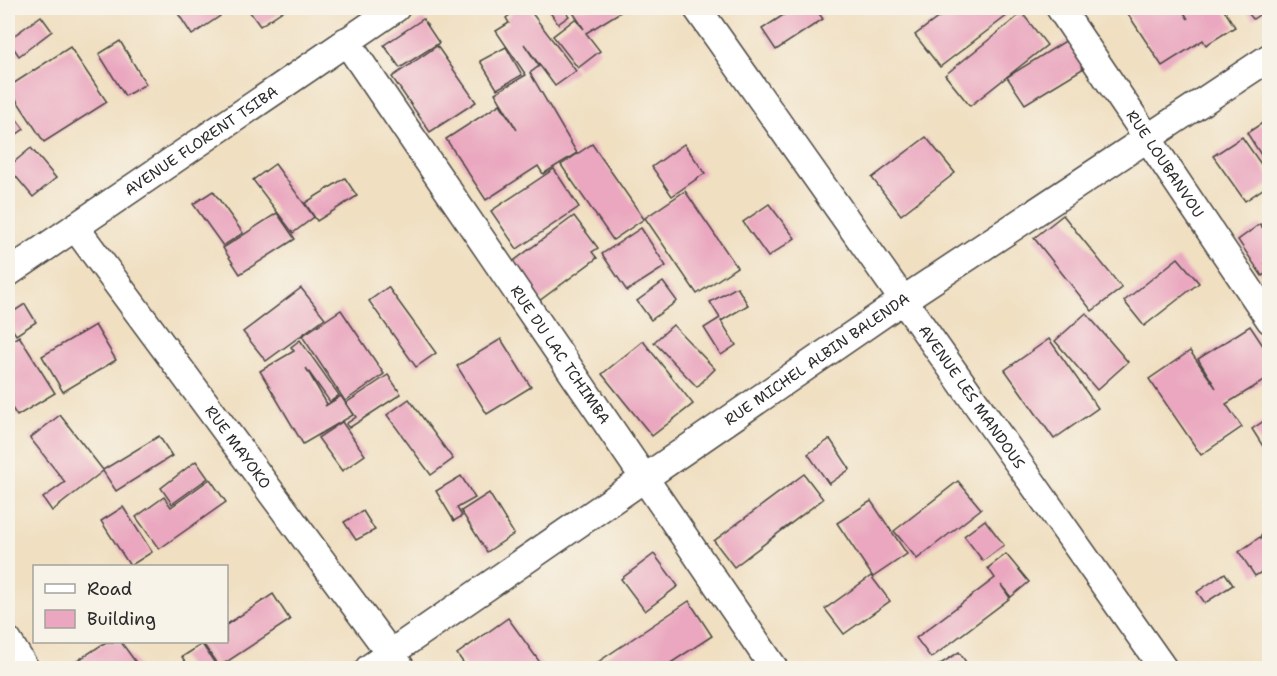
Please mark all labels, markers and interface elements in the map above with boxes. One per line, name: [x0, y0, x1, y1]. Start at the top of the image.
street label: AVENUE FLORENT TSIBA: [121, 81, 282, 200]
street label: RUE LOUBANVOU: [1122, 106, 1208, 222]
street label: RUE DU LAC TCHIMBA: [506, 282, 615, 428]
street label: RUE MICHEL ALBIN BALENDA: [721, 288, 913, 430]
street label: AVENUE LES MANDOUS: [914, 321, 1029, 473]
street label: RUE MAYOKO: [200, 402, 275, 493]
legend: [33, 565, 228, 643]
text: Road: [87, 577, 132, 601]
text: Building: [87, 607, 156, 631]

